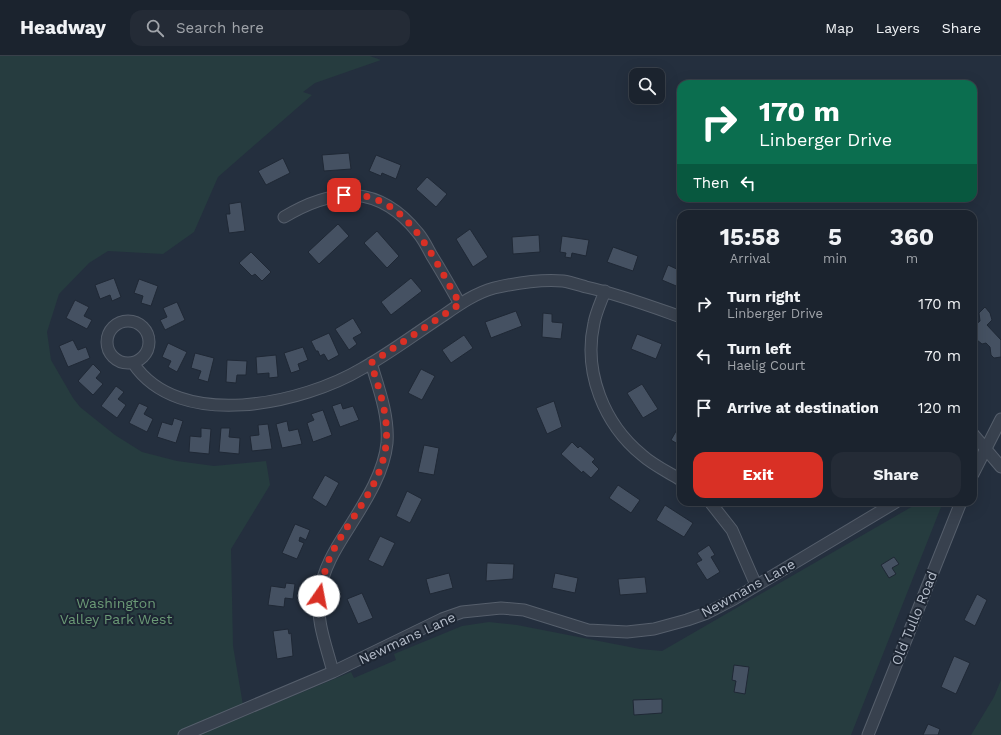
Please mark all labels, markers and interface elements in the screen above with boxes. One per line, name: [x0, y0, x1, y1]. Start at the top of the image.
search box: [130, 10, 410, 46]
text: Headway: [20, 16, 106, 39]
icon: search: [144, 17, 166, 39]
text: Search here: [176, 19, 264, 37]
text: Map: [825, 20, 854, 36]
text: Layers: [876, 20, 920, 36]
text: Share: [942, 20, 981, 36]
map controls: [629, 68, 665, 104]
button: search: [629, 68, 665, 104]
text: 170 m: [759, 95, 840, 128]
icon: right: [693, 96, 745, 148]
text: Linberger Drive: [759, 129, 892, 150]
icon: left: [737, 172, 759, 194]
text: Then: [693, 174, 729, 192]
pin: [327, 178, 361, 212]
icon: arrive: [333, 184, 355, 206]
text: 15:58: [720, 223, 780, 251]
text: 5: [828, 223, 842, 251]
text: 360: [890, 223, 934, 251]
text: Arrival: [730, 251, 770, 266]
text: min: [823, 251, 847, 266]
text: m: [906, 251, 918, 266]
text: Turn right: [727, 288, 800, 306]
icon: right: [693, 293, 715, 315]
text: 170 m: [918, 295, 961, 313]
text: Linberger Drive: [727, 306, 823, 321]
text: Turn left: [727, 340, 791, 358]
icon: left: [693, 345, 715, 367]
text: 70 m: [924, 347, 961, 365]
text: Haelig Court: [727, 358, 805, 373]
icon: arrive: [693, 397, 715, 419]
text: Arrive at destination: [727, 399, 879, 417]
text: 120 m: [918, 399, 961, 417]
button: Exit: [693, 452, 823, 498]
button: Share: [831, 452, 961, 498]
street label: Newmans Lane: [698, 556, 798, 620]
street label: Old Tullo Road: [888, 569, 940, 667]
position arrow: [298, 575, 340, 617]
park label: Washington Valley Park West: [60, 595, 172, 627]
street label: Newmans Lane: [356, 609, 458, 667]

